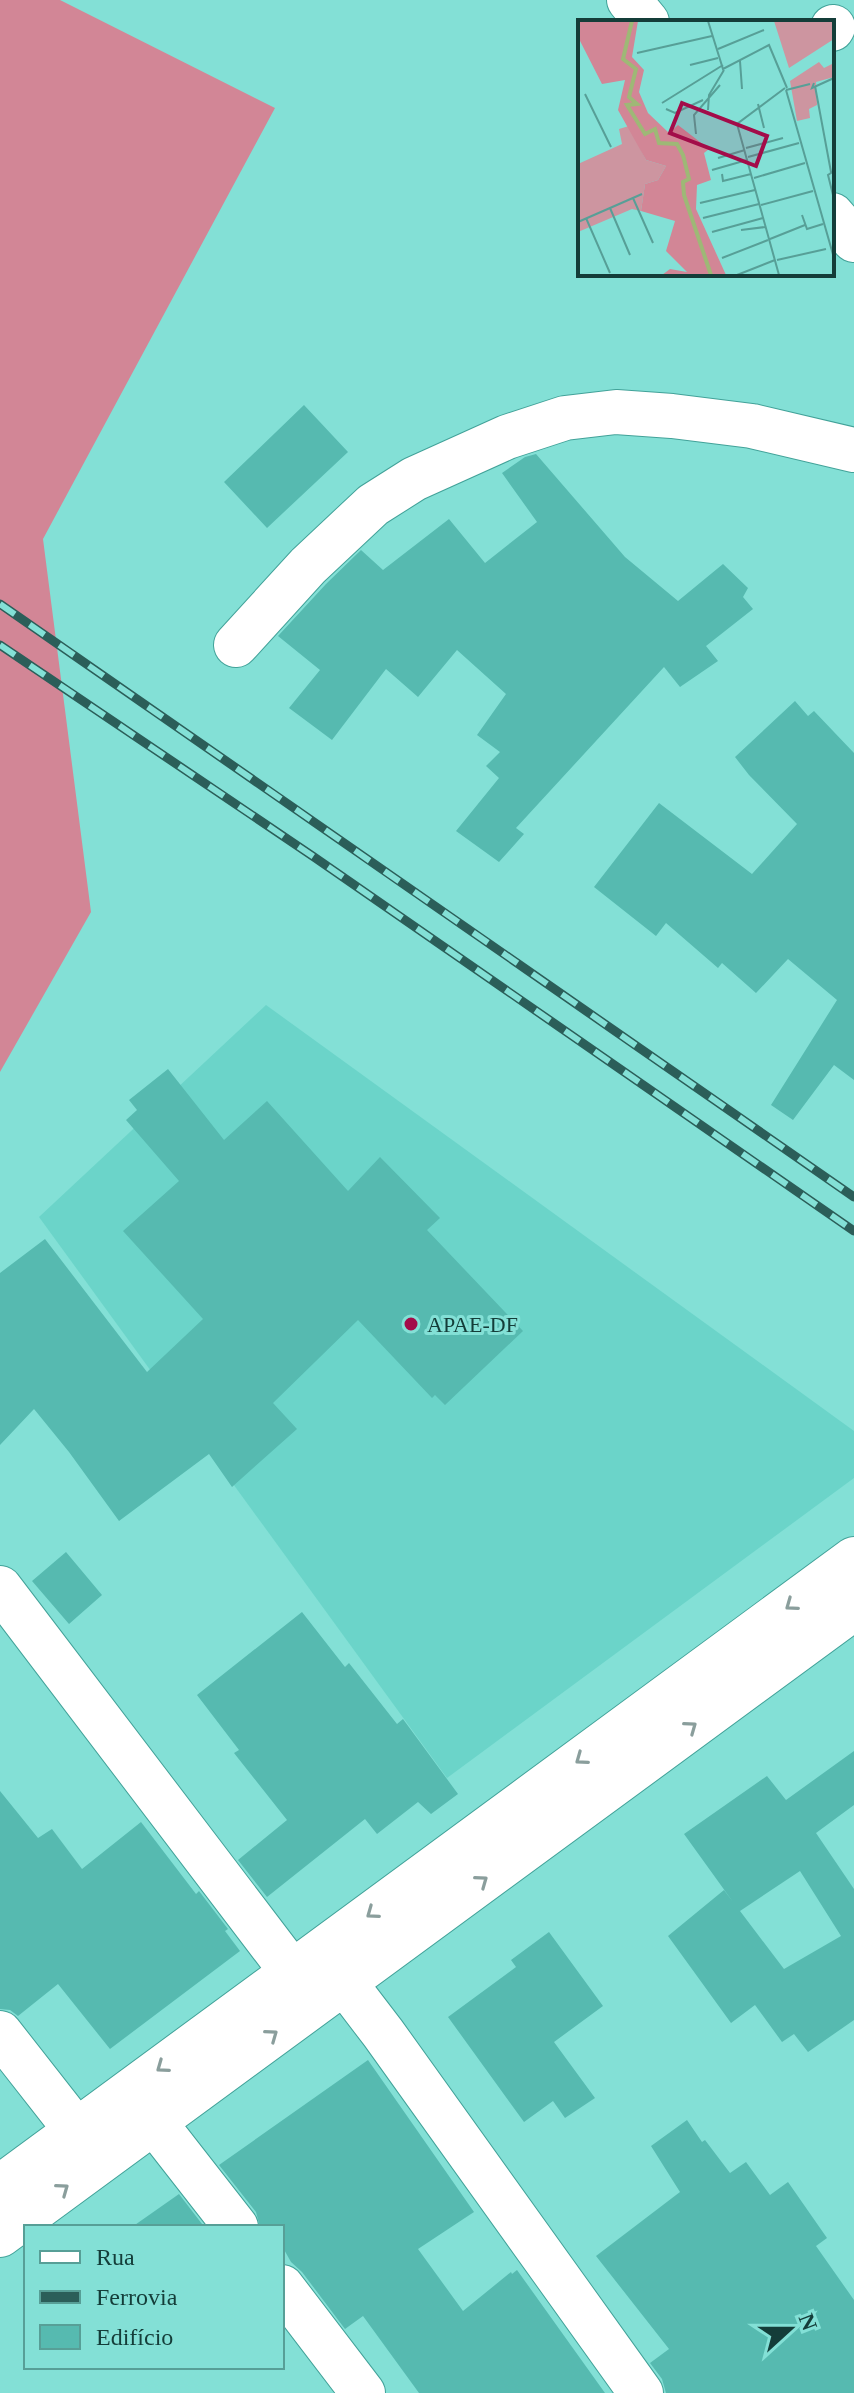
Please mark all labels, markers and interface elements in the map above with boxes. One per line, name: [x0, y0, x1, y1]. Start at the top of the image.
inset map: [578, 20, 834, 276]
place label: APAE-DF: [427, 1312, 518, 1337]
marker: APAE-DF: [402, 1315, 420, 1333]
one-way arrow: [785, 1595, 800, 1610]
one-way arrow: [683, 1723, 697, 1737]
one-way arrow: [576, 1749, 590, 1763]
one-way arrow: [473, 1876, 487, 1891]
one-way arrow: [366, 1903, 381, 1917]
one-way arrow: [263, 2030, 278, 2045]
one-way arrow: [157, 2057, 171, 2071]
one-way arrow: [54, 2185, 69, 2199]
legend: [24, 2225, 284, 2369]
text: Rua: [96, 2244, 135, 2270]
text: Ferrovia: [96, 2284, 178, 2310]
north arrow: [750, 2289, 830, 2369]
text: N: [794, 2310, 823, 2334]
text: Edifício: [96, 2324, 173, 2350]

